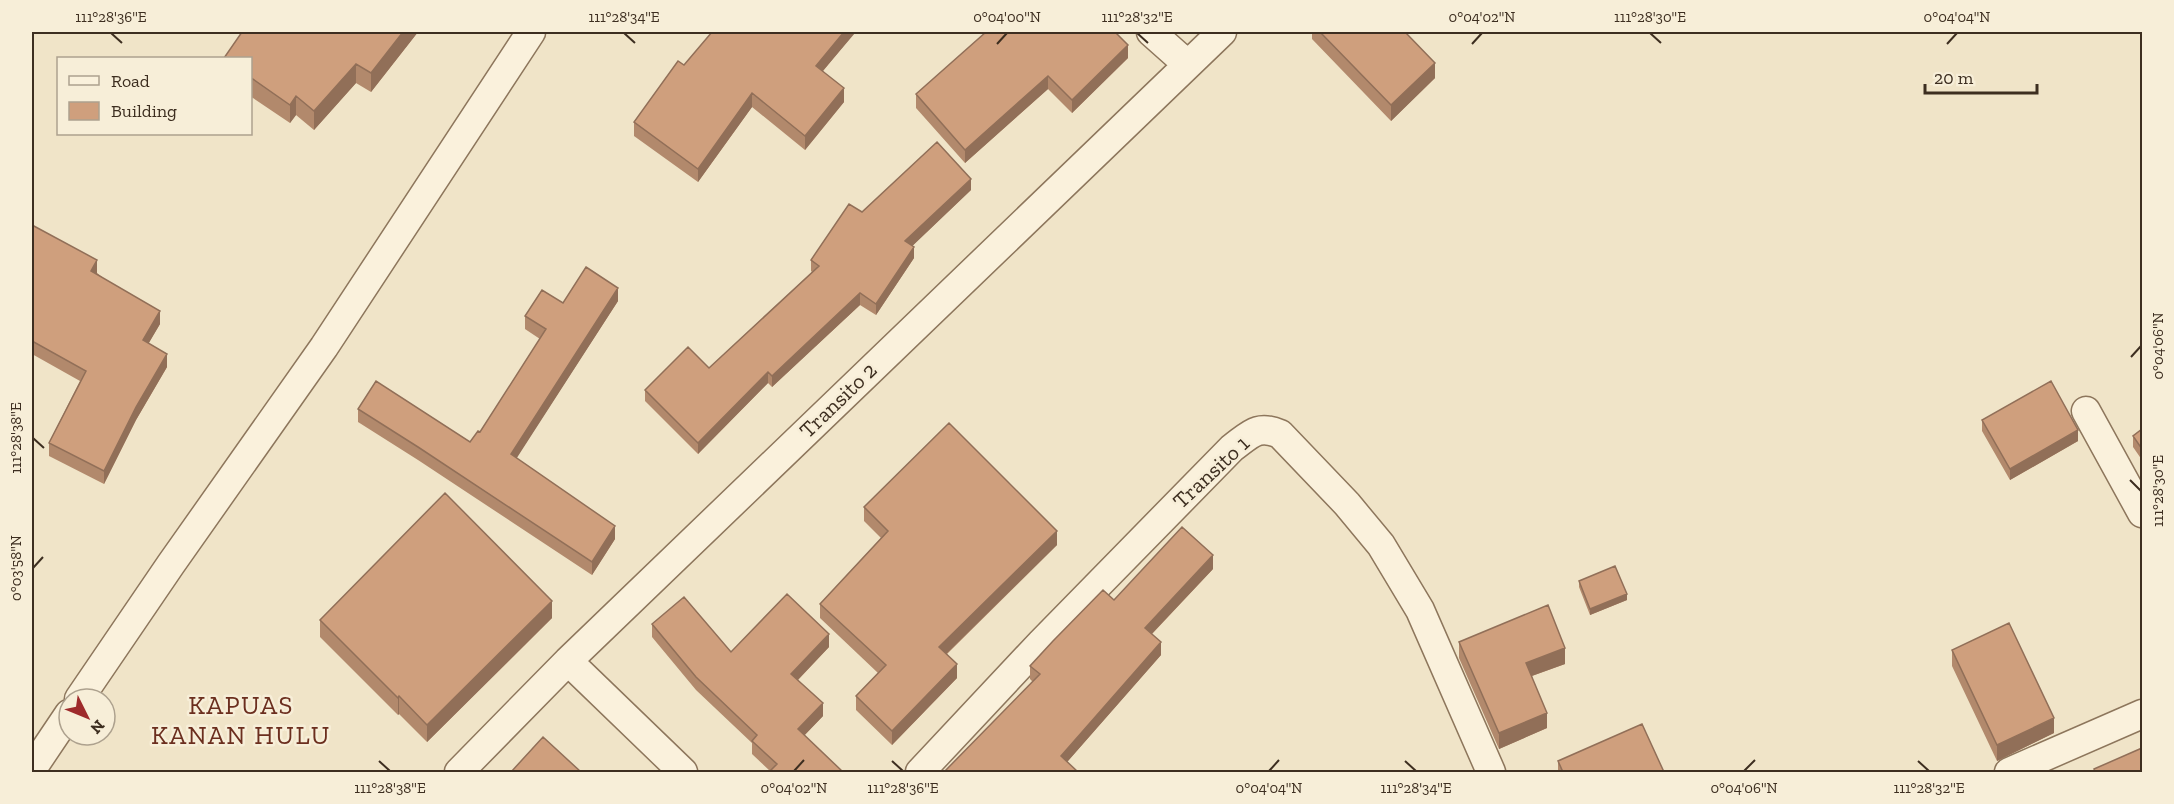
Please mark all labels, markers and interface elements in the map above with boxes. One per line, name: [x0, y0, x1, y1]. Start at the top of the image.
text: 111°28'36"E: [75, 8, 147, 26]
text: 111°28'34"E: [588, 8, 660, 26]
text: 0°04'00"N: [973, 8, 1041, 26]
text: 111°28'32"E: [1101, 8, 1173, 26]
text: 0°04'02"N: [1449, 8, 1515, 26]
text: 111°28'30"E: [1614, 8, 1686, 26]
text: 0°04'04"N: [1924, 8, 1990, 26]
legend: [57, 57, 252, 135]
scale bar: [1925, 57, 2038, 95]
text: 20 m: [1934, 67, 1974, 89]
text: Road: [111, 70, 150, 92]
text: Building: [111, 100, 177, 122]
text: 0°04'06"N: [2149, 312, 2167, 380]
street label: Transito 2: [794, 356, 882, 444]
text: 111°28'38"E: [7, 402, 25, 474]
street label: Transito 1: [1167, 430, 1255, 514]
text: 111°28'30"E: [2149, 455, 2167, 527]
text: 0°03'58"N: [7, 535, 25, 601]
north arrow: [57, 687, 117, 747]
district label: KAPUAS KANAN HULU: [151, 689, 331, 751]
text: N: [87, 716, 109, 738]
text: 111°28'38"E: [354, 779, 426, 797]
text: 0°04'02"N: [761, 779, 827, 797]
text: 111°28'36"E: [867, 779, 939, 797]
text: 0°04'04"N: [1236, 779, 1302, 797]
text: 111°28'34"E: [1380, 779, 1452, 797]
text: 0°04'06"N: [1710, 779, 1778, 797]
text: 111°28'32"E: [1893, 779, 1965, 797]

